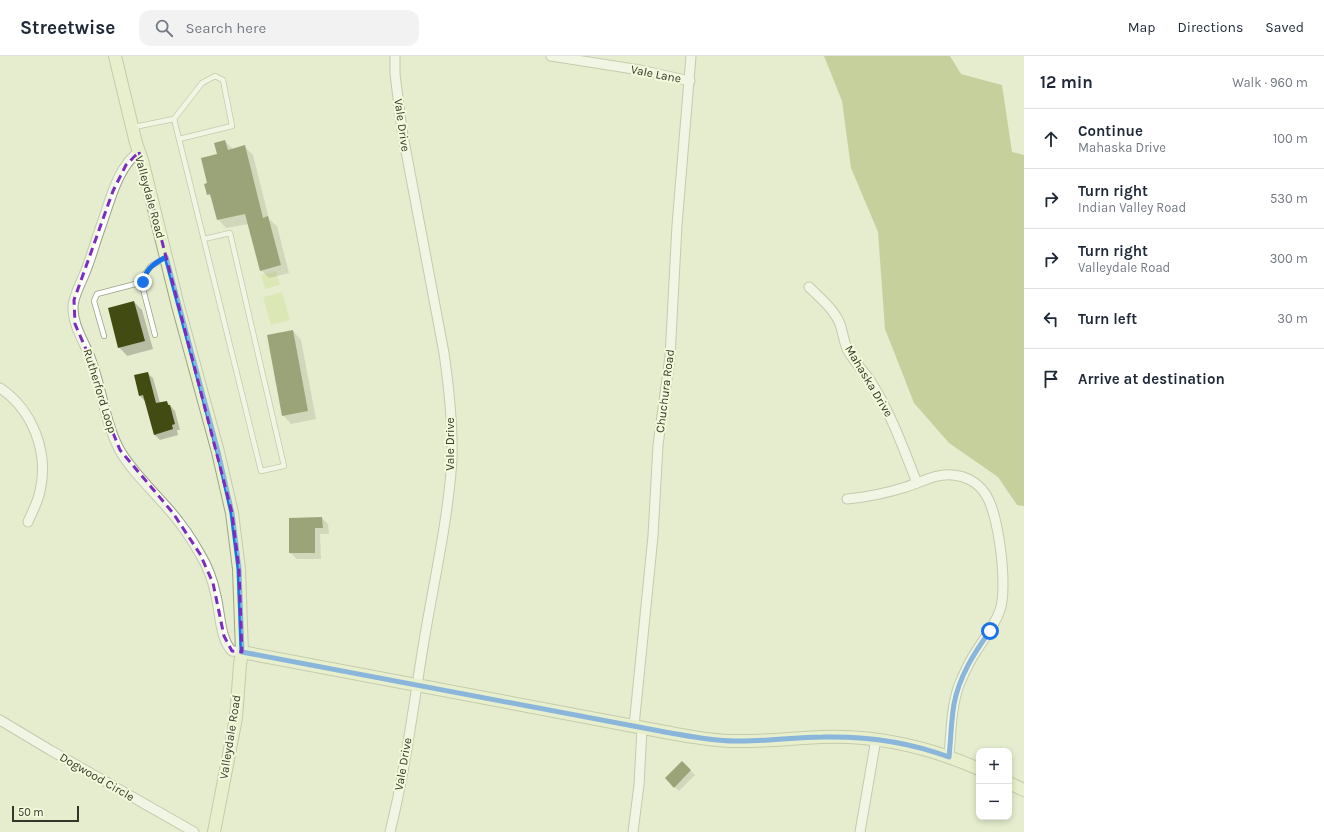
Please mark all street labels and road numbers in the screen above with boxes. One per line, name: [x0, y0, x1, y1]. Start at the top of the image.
street label: Vale Lane: [630, 62, 682, 86]
street label: Vale Drive: [391, 98, 413, 152]
street label: Valleydale Road: [132, 154, 168, 240]
street label: Mahaska Drive: [842, 343, 896, 419]
street label: Rutherford Loop: [81, 347, 119, 435]
street label: Chuchura Road: [653, 348, 677, 434]
street label: Vale Drive: [443, 417, 457, 471]
street label: Valleydale Road: [216, 694, 244, 780]
street label: Vale Drive: [391, 737, 415, 791]
street label: Dogwood Circle: [57, 750, 137, 804]

